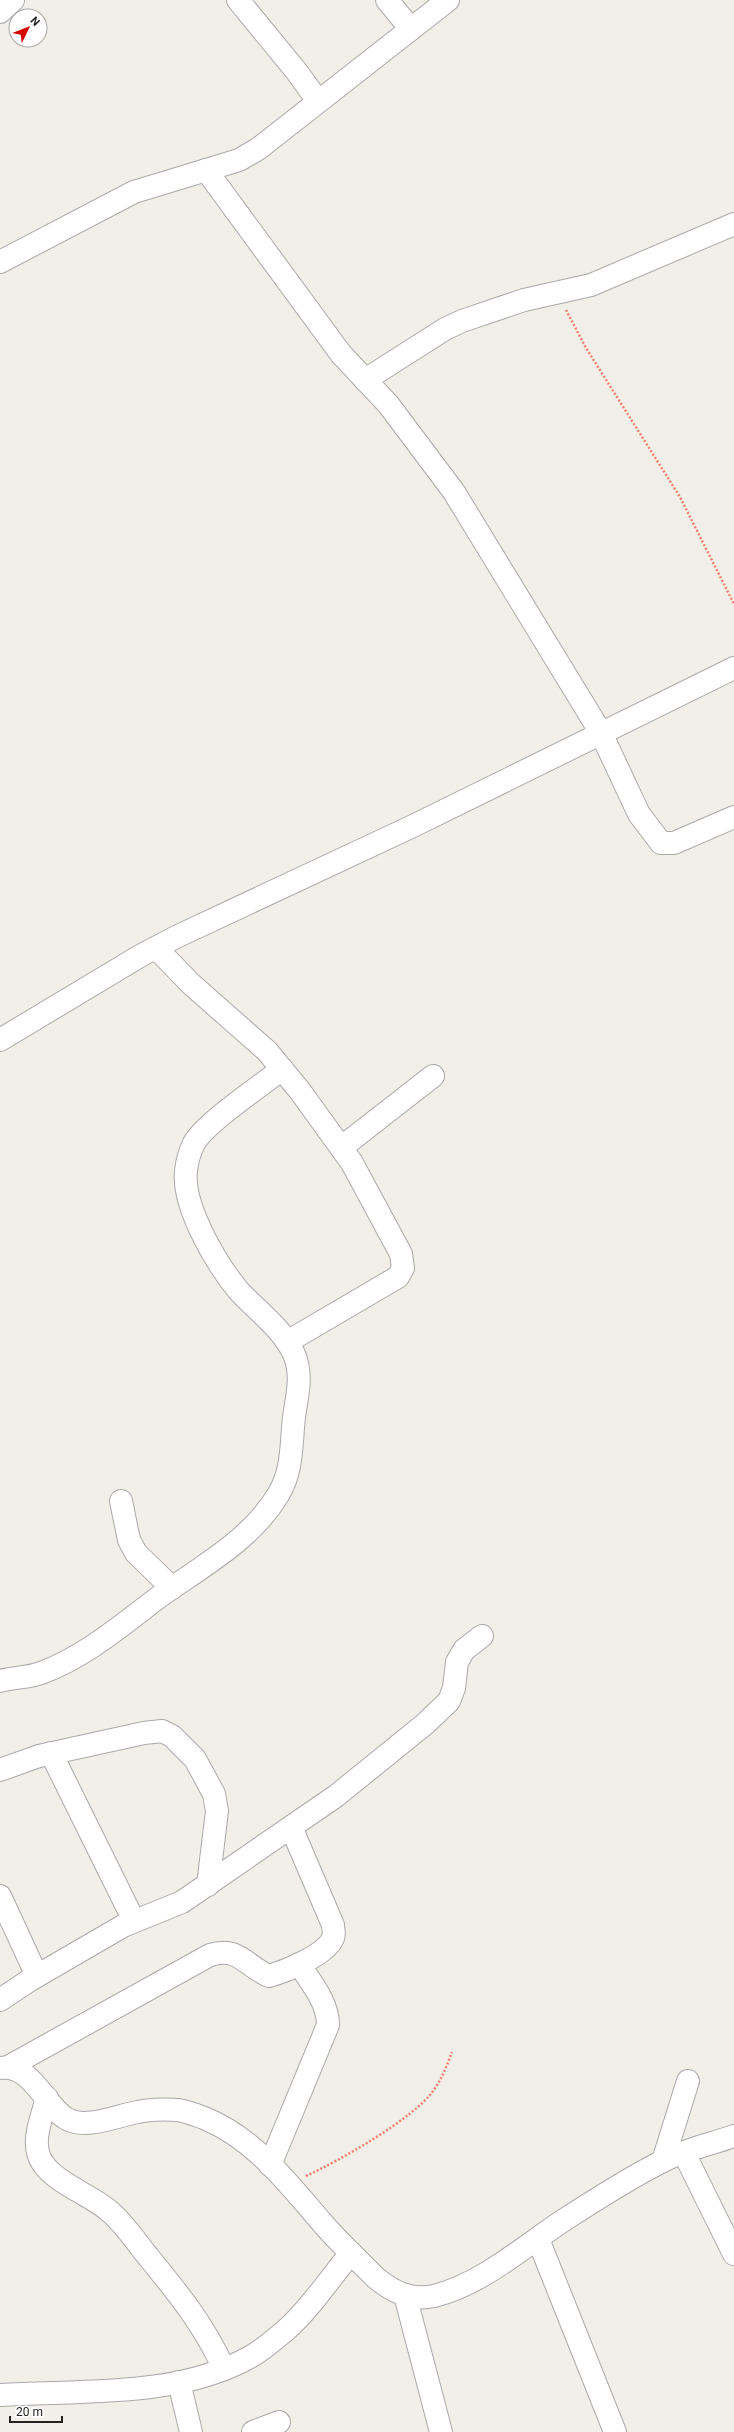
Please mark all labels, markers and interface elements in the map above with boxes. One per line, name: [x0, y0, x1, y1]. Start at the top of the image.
north arrow: [8, 8, 48, 48]
text: N: [28, 14, 43, 29]
scale bar: [10, 2398, 62, 2424]
text: 20 m: [16, 2405, 43, 2419]

